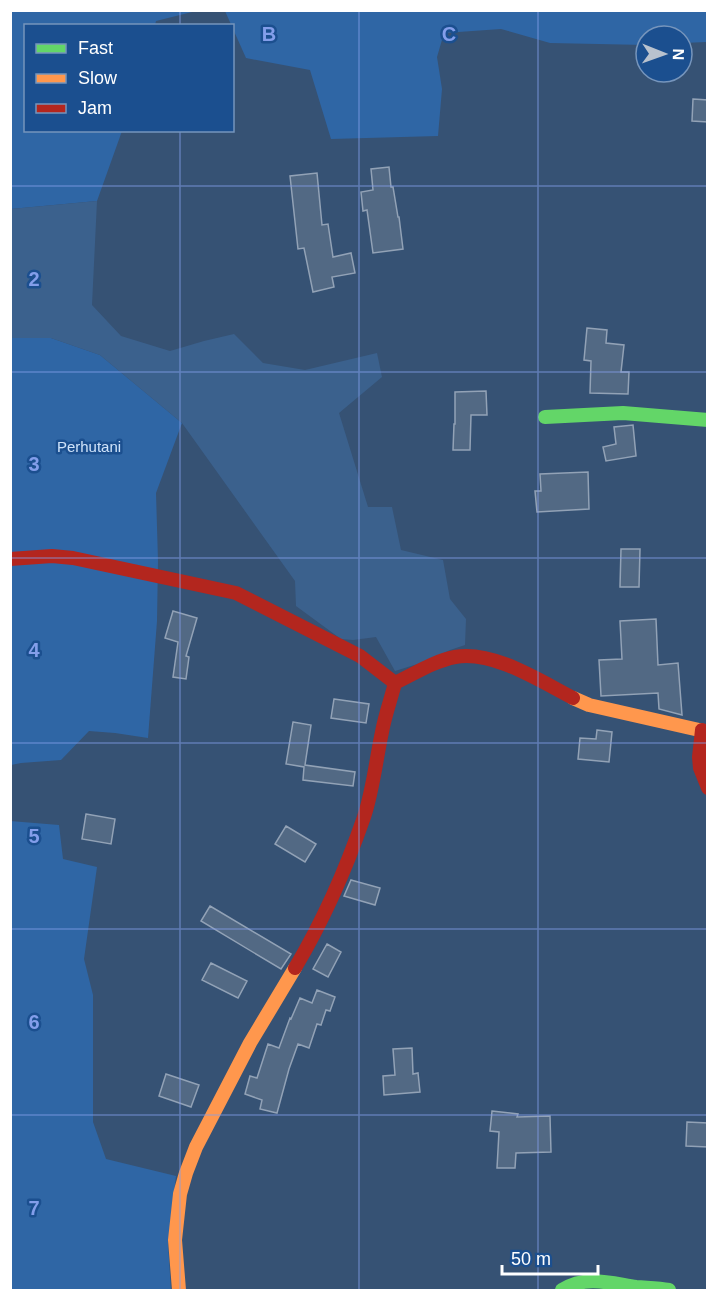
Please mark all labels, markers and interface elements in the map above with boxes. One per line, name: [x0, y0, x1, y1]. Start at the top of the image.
text: B: [262, 23, 276, 45]
text: C: [442, 23, 456, 45]
legend: [24, 24, 234, 132]
north arrow: [634, 24, 694, 84]
text: Fast: [78, 38, 113, 58]
text: N: [670, 48, 687, 60]
text: Slow: [78, 68, 118, 88]
text: Jam: [78, 98, 112, 118]
text: 2: [28, 268, 40, 290]
park label: Perhutani: [57, 438, 121, 455]
text: 3: [28, 453, 40, 475]
text: 4: [28, 639, 40, 661]
text: 5: [28, 825, 40, 847]
text: 6: [28, 1011, 40, 1033]
text: 7: [28, 1197, 40, 1219]
scale bar: [502, 1238, 598, 1276]
text: 50 m: [511, 1249, 551, 1269]

